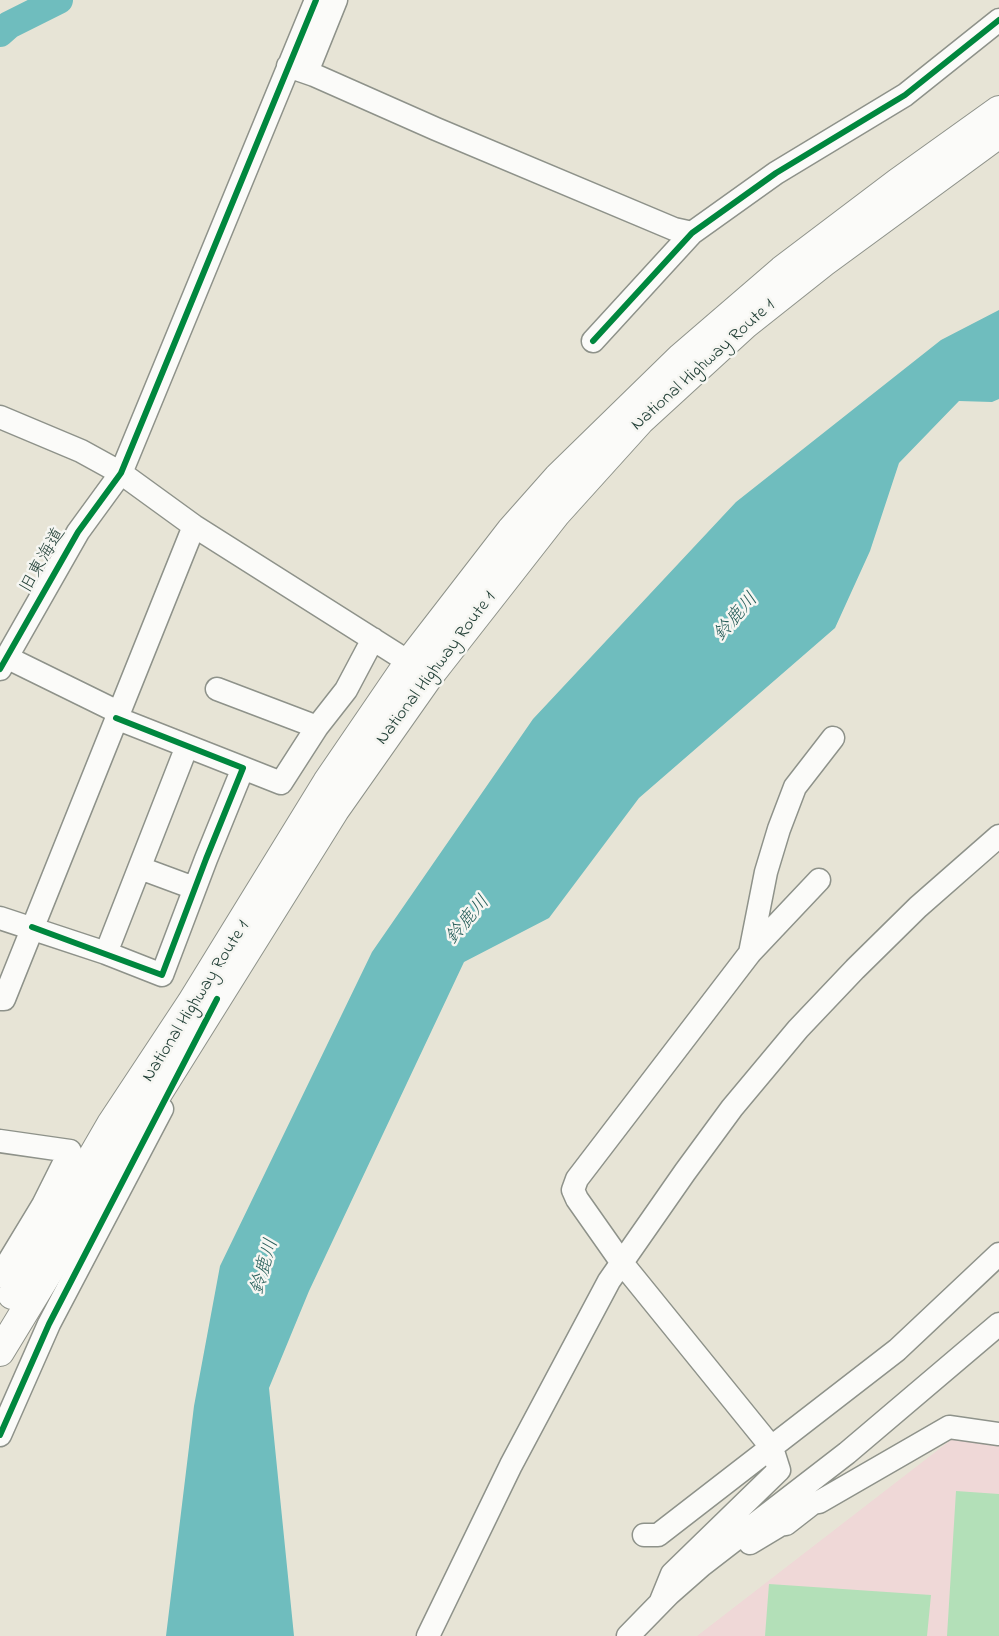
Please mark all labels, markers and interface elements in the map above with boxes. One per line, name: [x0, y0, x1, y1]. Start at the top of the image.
street label: National Highway Route 1: [628, 296, 780, 436]
street label: 旧東海道: [17, 524, 71, 598]
street label: National Highway Route 1: [372, 588, 502, 750]
water label: 鈴鹿川: [710, 589, 764, 647]
water label: 鈴鹿川: [442, 892, 496, 950]
street label: National Highway Route 1: [139, 917, 255, 1087]
water label: 鈴鹿川: [247, 1236, 285, 1298]

